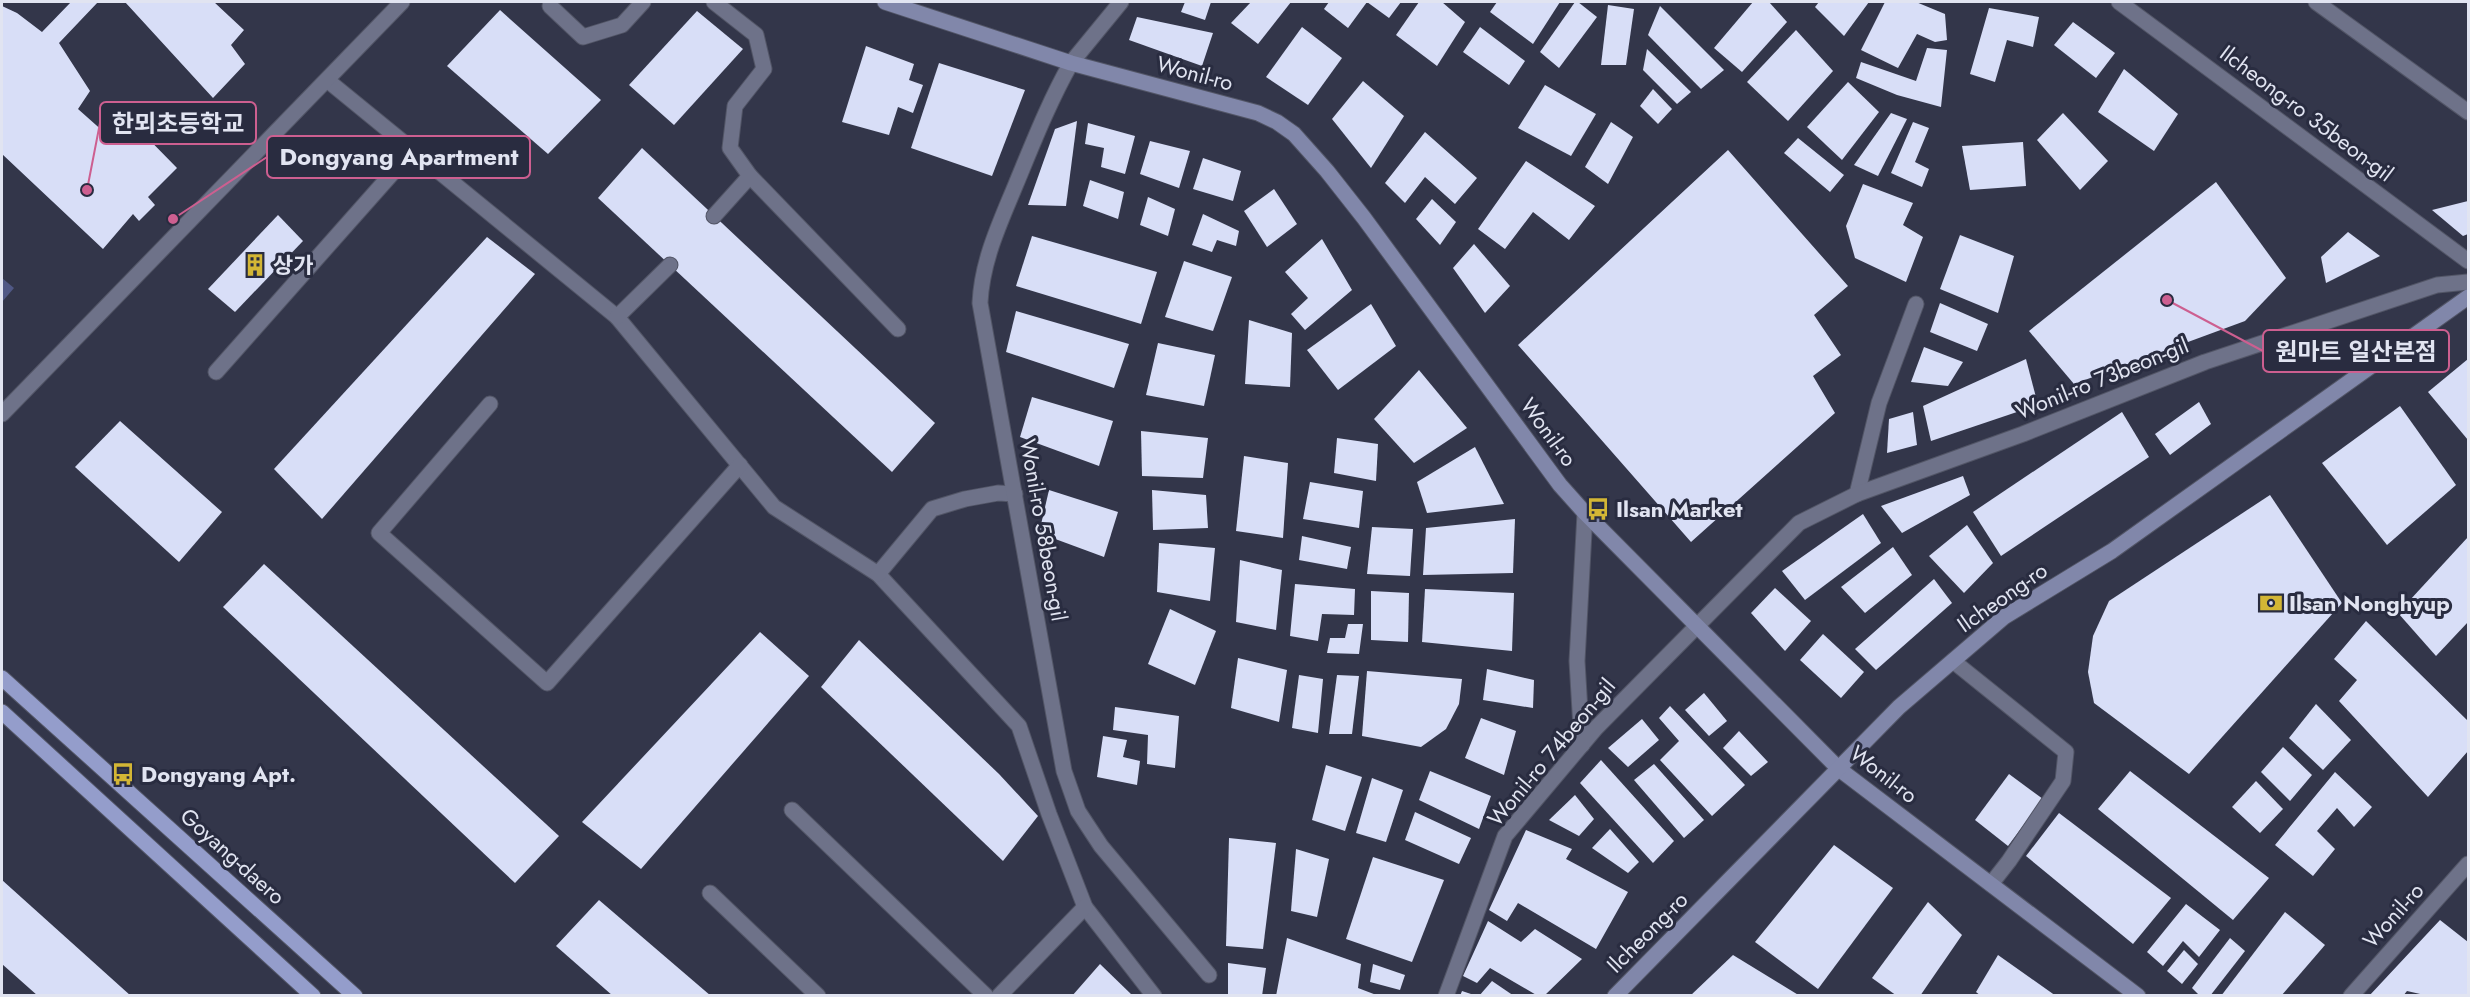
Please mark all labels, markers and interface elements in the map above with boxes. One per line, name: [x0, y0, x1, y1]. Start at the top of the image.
street label: Ilcheong-ro 35beon-gil: [2213, 37, 2401, 189]
street label: Wonil-ro: [1153, 47, 1237, 99]
callout: 한뫼초등학교: [100, 102, 256, 144]
text: 한뫼초등학교: [112, 106, 244, 141]
callout: Dongyang Apartment: [267, 136, 530, 178]
text: Dongyang Apartment: [279, 139, 519, 174]
place label: 상가: [273, 249, 313, 281]
building icon: 상가: [242, 252, 268, 278]
street label: Wonil-ro 73beon-gil: [2011, 329, 2193, 427]
callout: 원마트 일산본점: [2263, 330, 2449, 372]
text: 원마트 일산본점: [2275, 334, 2437, 369]
street label: Wonil-ro: [1513, 391, 1585, 473]
street label: Wonil-ro 58beon-gil: [1012, 436, 1076, 624]
place label: Ilsan Market: [1616, 493, 1743, 525]
bus stop icon: Ilsan Market: [1585, 496, 1611, 522]
street label: Ilcheong-ro: [1950, 554, 2054, 640]
place label: Ilsan Nonghyup: [2289, 587, 2450, 619]
bank icon: Ilsan Nonghyup: [2258, 590, 2284, 616]
street label: Wonil-ro 74beon-gil: [1479, 671, 1623, 833]
street label: Wonil-ro: [1843, 737, 1925, 811]
place label: Dongyang Apt.: [141, 758, 296, 790]
bus stop icon: Dongyang Apt.: [110, 761, 136, 787]
street label: Goyang-daero: [173, 800, 293, 912]
street label: Wonil-ro: [2355, 875, 2431, 955]
street label: Ilcheong-ro: [1599, 884, 1695, 980]

